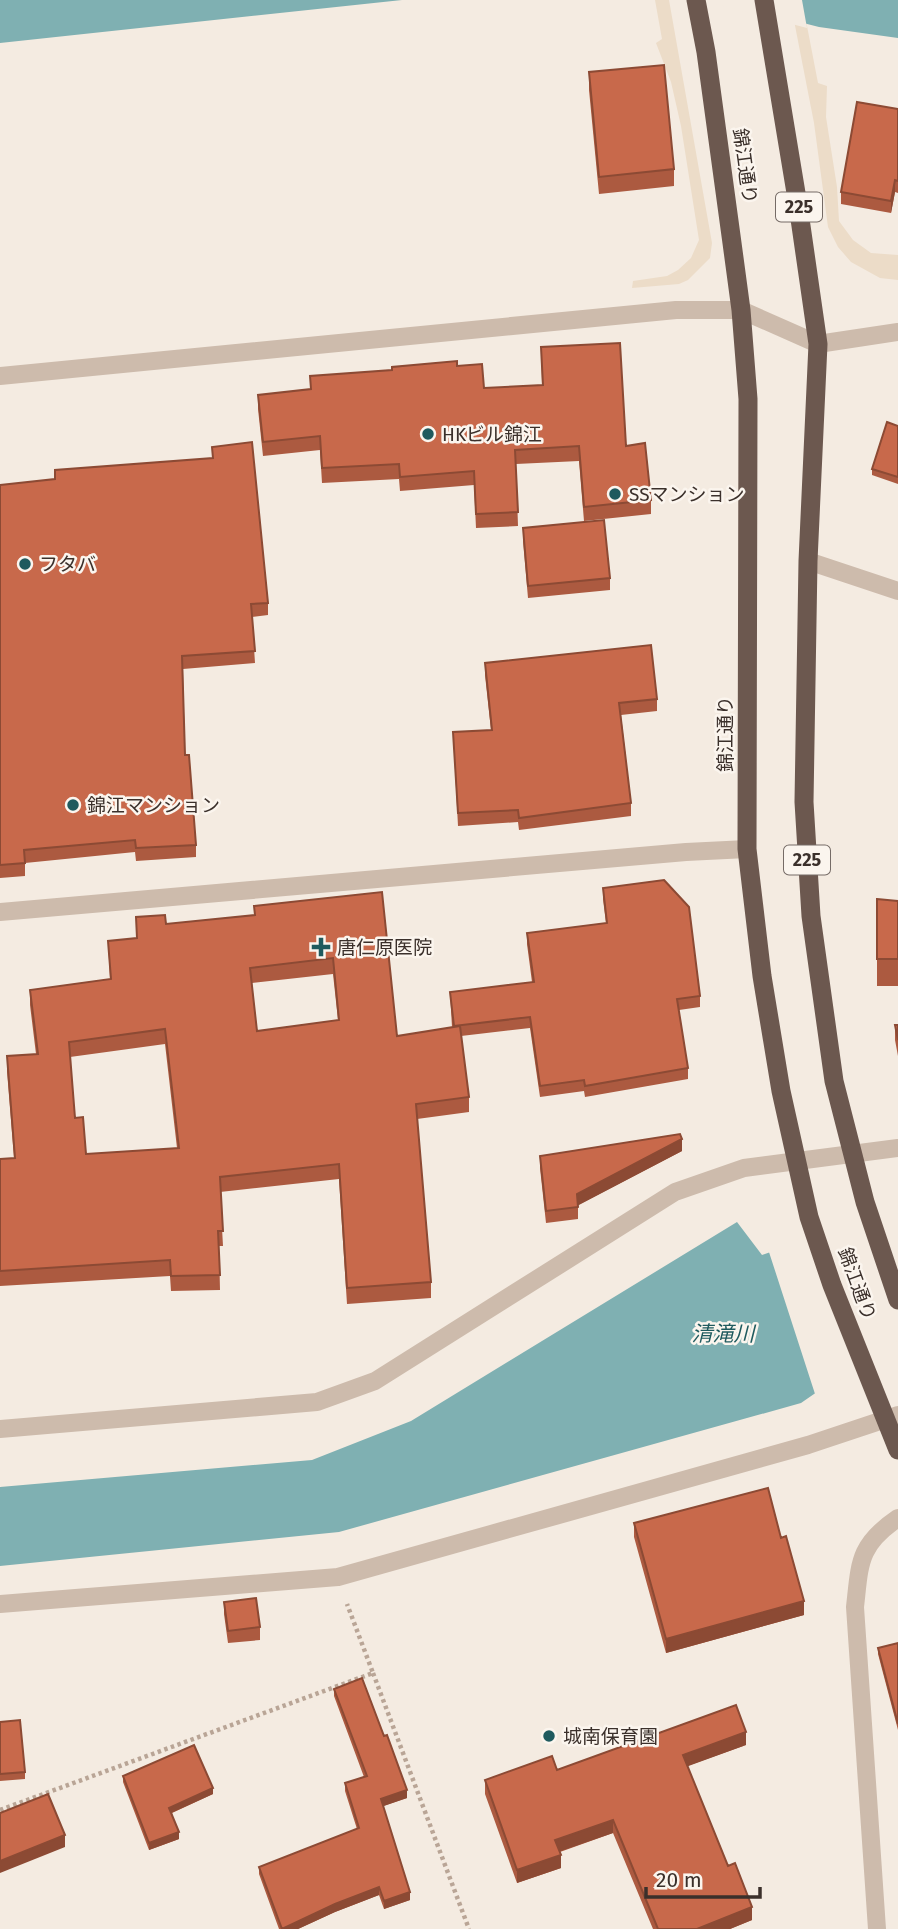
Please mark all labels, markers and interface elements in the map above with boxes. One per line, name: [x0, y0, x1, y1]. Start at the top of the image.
street label: 錦江通り: [728, 127, 762, 205]
road number: 225: [776, 192, 822, 222]
place label: HKビル錦江: [442, 423, 542, 446]
marker: HKビル錦江: [420, 426, 436, 442]
place label: SSマンション: [629, 483, 744, 506]
marker: SSマンション: [607, 486, 623, 502]
place label: フタバ: [39, 553, 96, 576]
marker: フタバ: [17, 556, 33, 572]
street label: 錦江通り: [714, 696, 737, 772]
place label: 錦江マンション: [87, 794, 220, 817]
marker: 錦江マンション: [65, 797, 81, 813]
road number: 225: [784, 846, 830, 874]
place label: 唐仁原医院: [337, 936, 432, 959]
marker: 唐仁原医院: [311, 937, 331, 957]
street label: 錦江通り: [833, 1244, 881, 1324]
water label: 清滝川: [692, 1321, 756, 1347]
place label: 城南保育園: [563, 1725, 658, 1748]
marker: 城南保育園: [541, 1728, 557, 1744]
scale bar: [646, 1856, 760, 1900]
text: 20 m: [656, 1867, 702, 1893]

